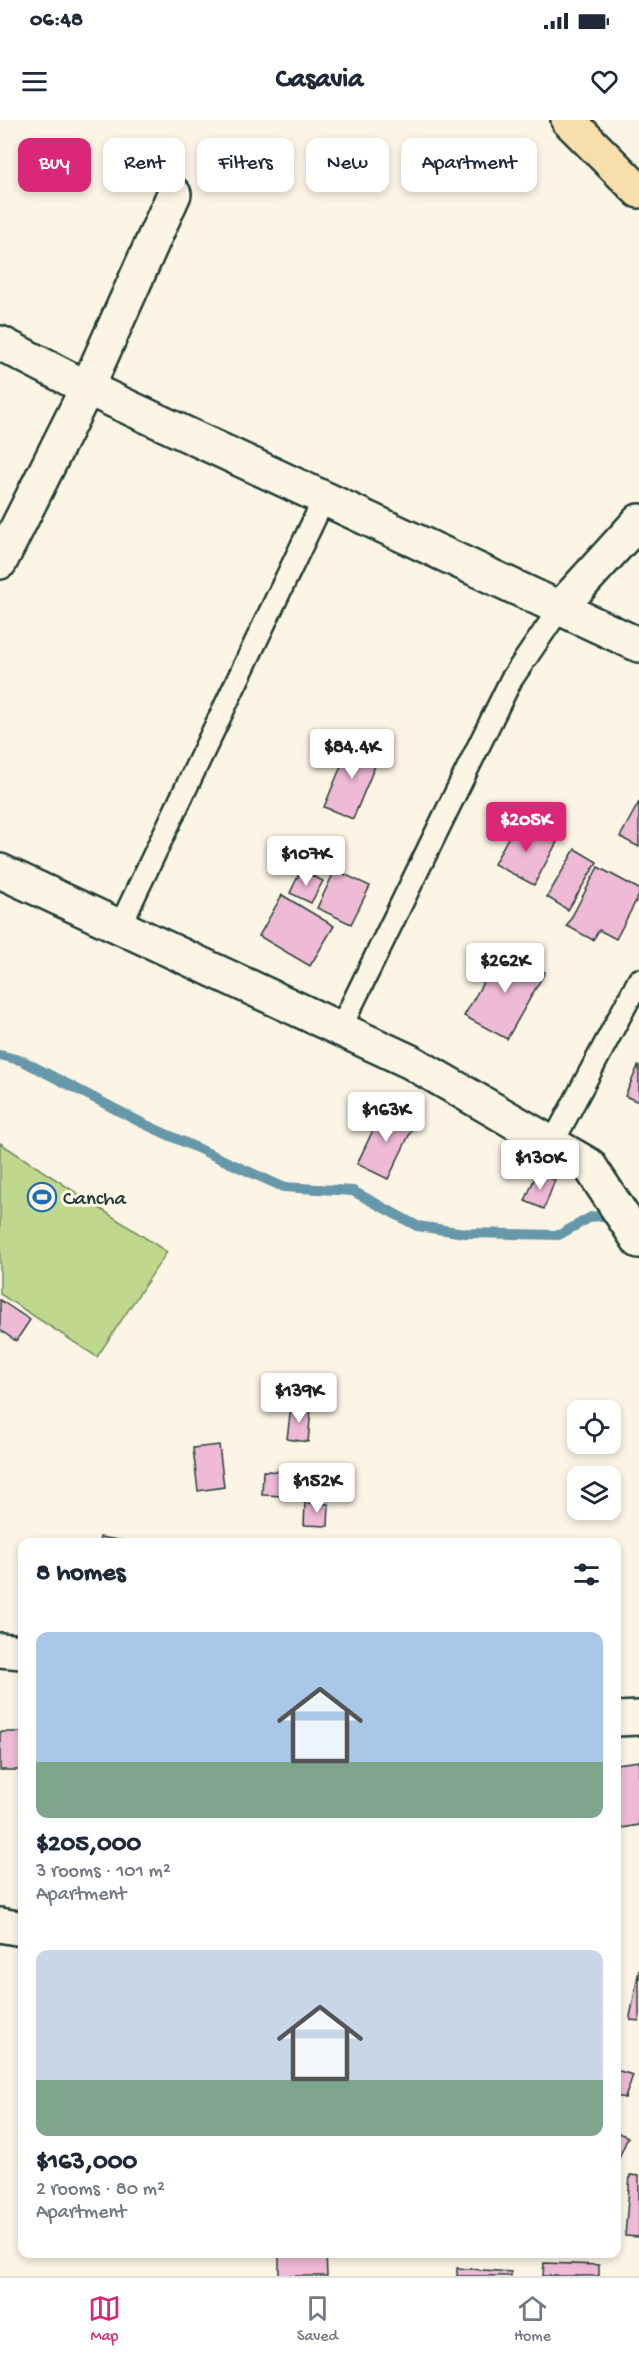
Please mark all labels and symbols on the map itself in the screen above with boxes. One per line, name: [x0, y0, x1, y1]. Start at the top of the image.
pin: $84.4K: [303, 729, 401, 780]
pin: $205K: [484, 802, 568, 853]
pin: $107K: [264, 836, 348, 887]
pin: $262K: [463, 943, 547, 994]
pin: $163K: [344, 1092, 428, 1143]
pin: $130K: [498, 1140, 582, 1191]
sports icon: Cancha: [26, 1181, 58, 1213]
place label: Cancha: [63, 1188, 127, 1213]
pin: $139K: [257, 1373, 341, 1424]
pin: $152K: [275, 1463, 359, 1514]

